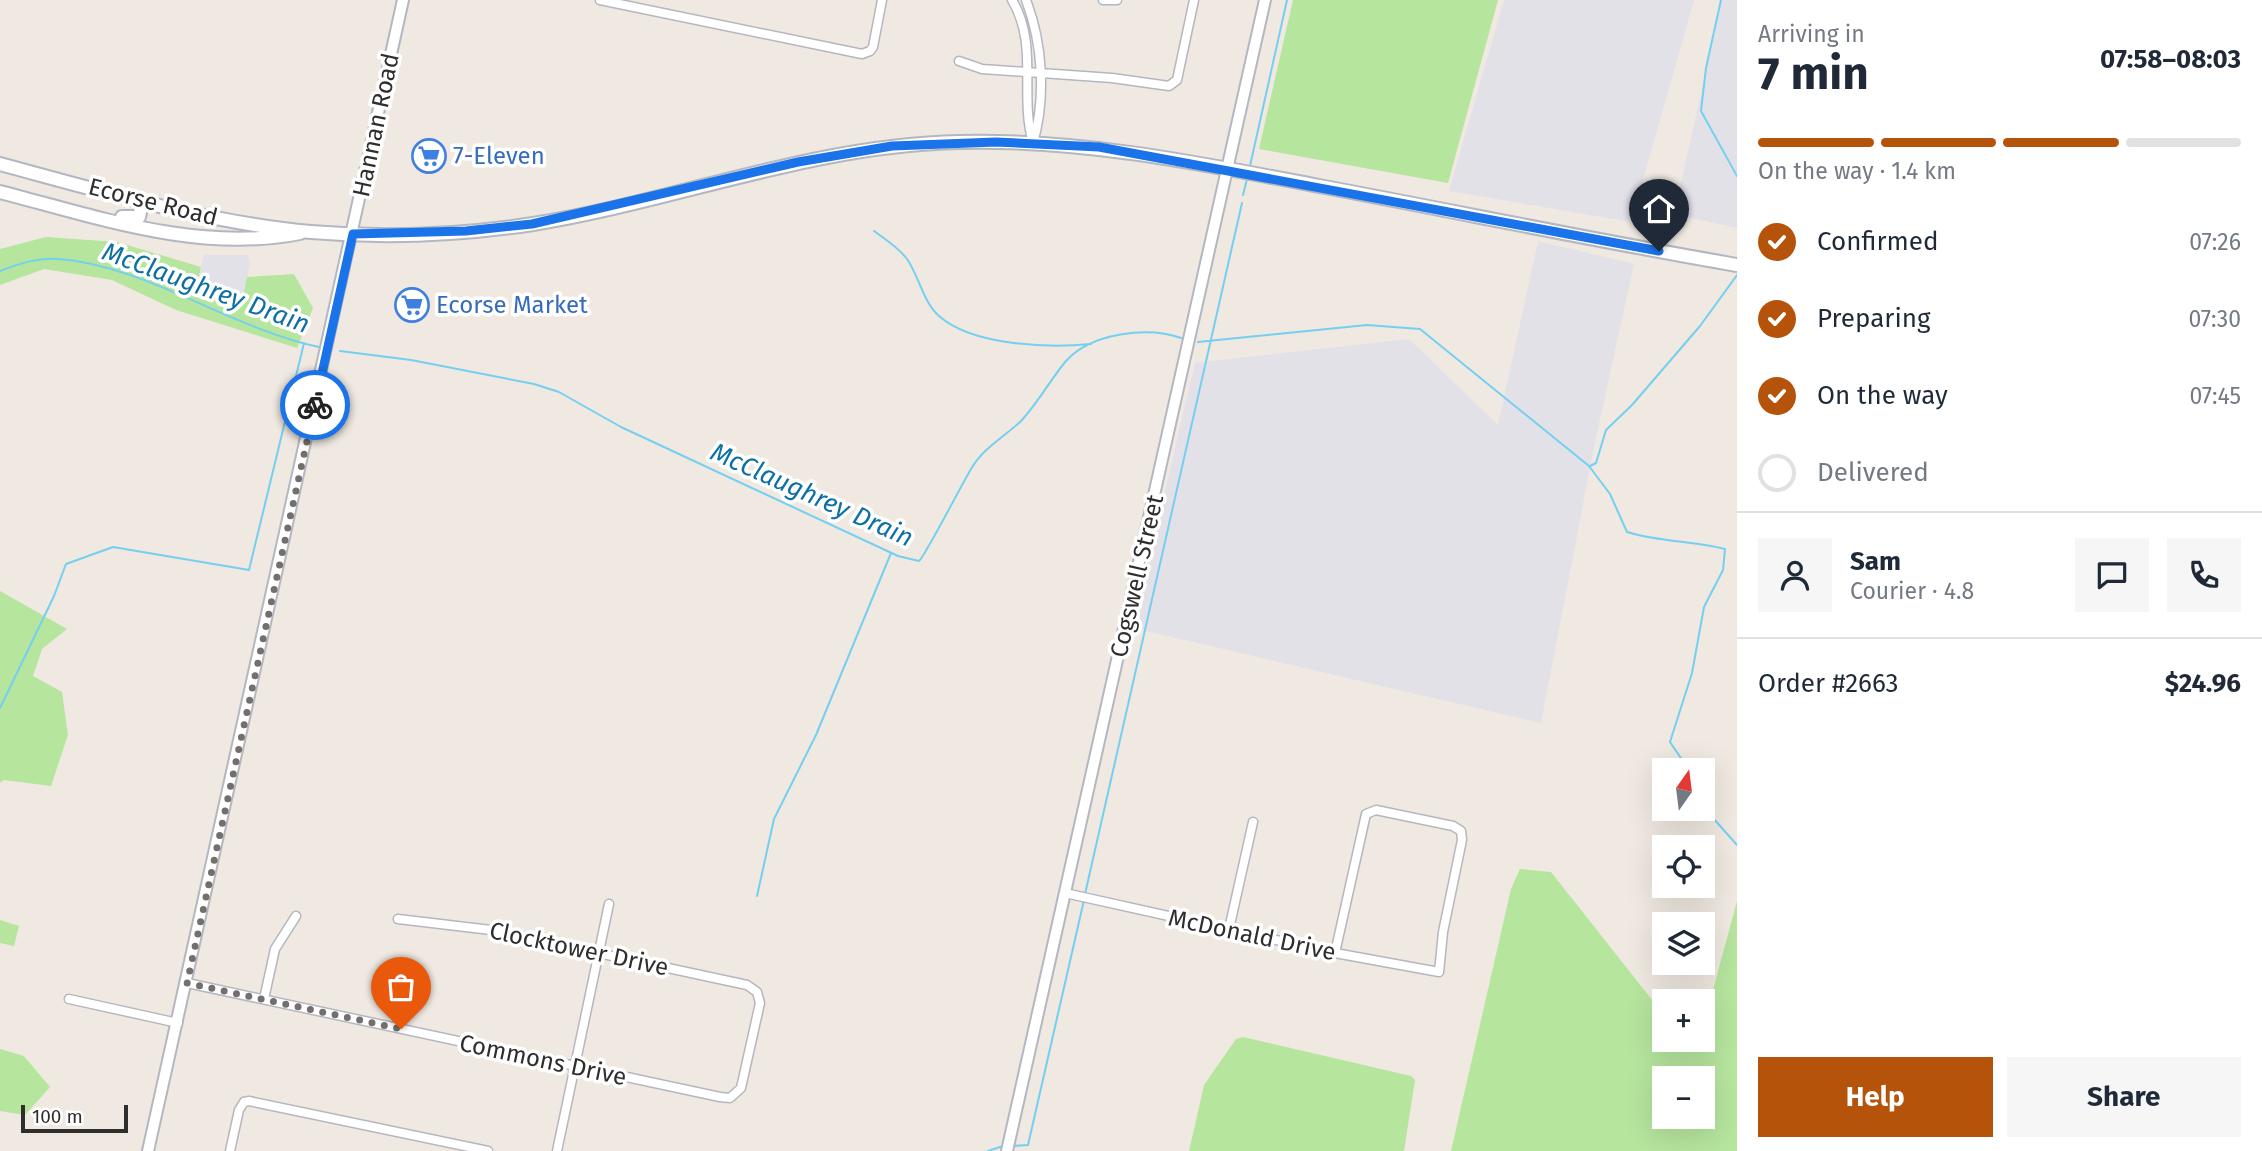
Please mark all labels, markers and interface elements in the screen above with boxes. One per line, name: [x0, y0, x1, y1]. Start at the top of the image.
text: Arriving in: [1758, 20, 1865, 48]
text: 07:58–08:03: [2100, 44, 2241, 75]
text: 7 min: [1758, 46, 1869, 101]
street label: Hannan Road: [347, 51, 405, 199]
supermarket icon: 7-Eleven: [410, 137, 448, 175]
place label: 7-Eleven: [453, 142, 545, 170]
text: On the way · 1.4 km: [1758, 157, 1956, 185]
street label: Ecorse Road: [85, 172, 221, 232]
pin: [1629, 179, 1689, 251]
icon: home: [1640, 190, 1678, 228]
icon: check: [1758, 223, 1796, 261]
text: Confirmed: [1817, 226, 1938, 257]
text: 07:26: [2189, 228, 2241, 256]
water label: McClaughrey Drain: [98, 236, 314, 340]
supermarket icon: Ecorse Market: [393, 286, 431, 324]
place label: Ecorse Market: [436, 291, 588, 319]
icon: check: [1758, 300, 1796, 338]
text: Preparing: [1817, 303, 1930, 334]
text: 07:30: [2188, 305, 2241, 333]
courier: [280, 370, 350, 440]
icon: check: [1758, 377, 1796, 415]
text: On the way: [1817, 380, 1948, 411]
text: 07:45: [2189, 382, 2241, 410]
icon: bike: [296, 386, 334, 424]
water label: McClaughrey Drain: [706, 436, 918, 554]
text: Delivered: [1817, 457, 1929, 488]
street label: Cogswell Street: [1105, 492, 1169, 660]
button: person: [1758, 538, 1832, 612]
button: chat: [2075, 538, 2149, 612]
button: phone: [2167, 538, 2241, 612]
text: Sam: [1850, 546, 1901, 577]
text: Courier · 4.8: [1850, 577, 1974, 605]
text: Order #2663: [1758, 668, 1898, 699]
text: $24.96: [2165, 668, 2241, 699]
north arrow: [1652, 758, 1715, 821]
map controls: [1652, 758, 1715, 1129]
button: locate: [1652, 835, 1715, 898]
street label: McDonald Drive: [1166, 904, 1338, 966]
button: layers: [1652, 912, 1715, 975]
street label: Clocktower Drive: [487, 916, 671, 982]
pin: [371, 957, 431, 1029]
icon: bag: [382, 968, 420, 1006]
button: +: [1652, 989, 1715, 1052]
street label: Commons Drive: [457, 1029, 629, 1091]
button: Help: [1758, 1057, 1993, 1137]
button: Share: [2007, 1057, 2241, 1137]
button: −: [1652, 1066, 1715, 1129]
scale bar: [21, 1102, 128, 1134]
text: 100 m: [32, 1105, 83, 1128]

